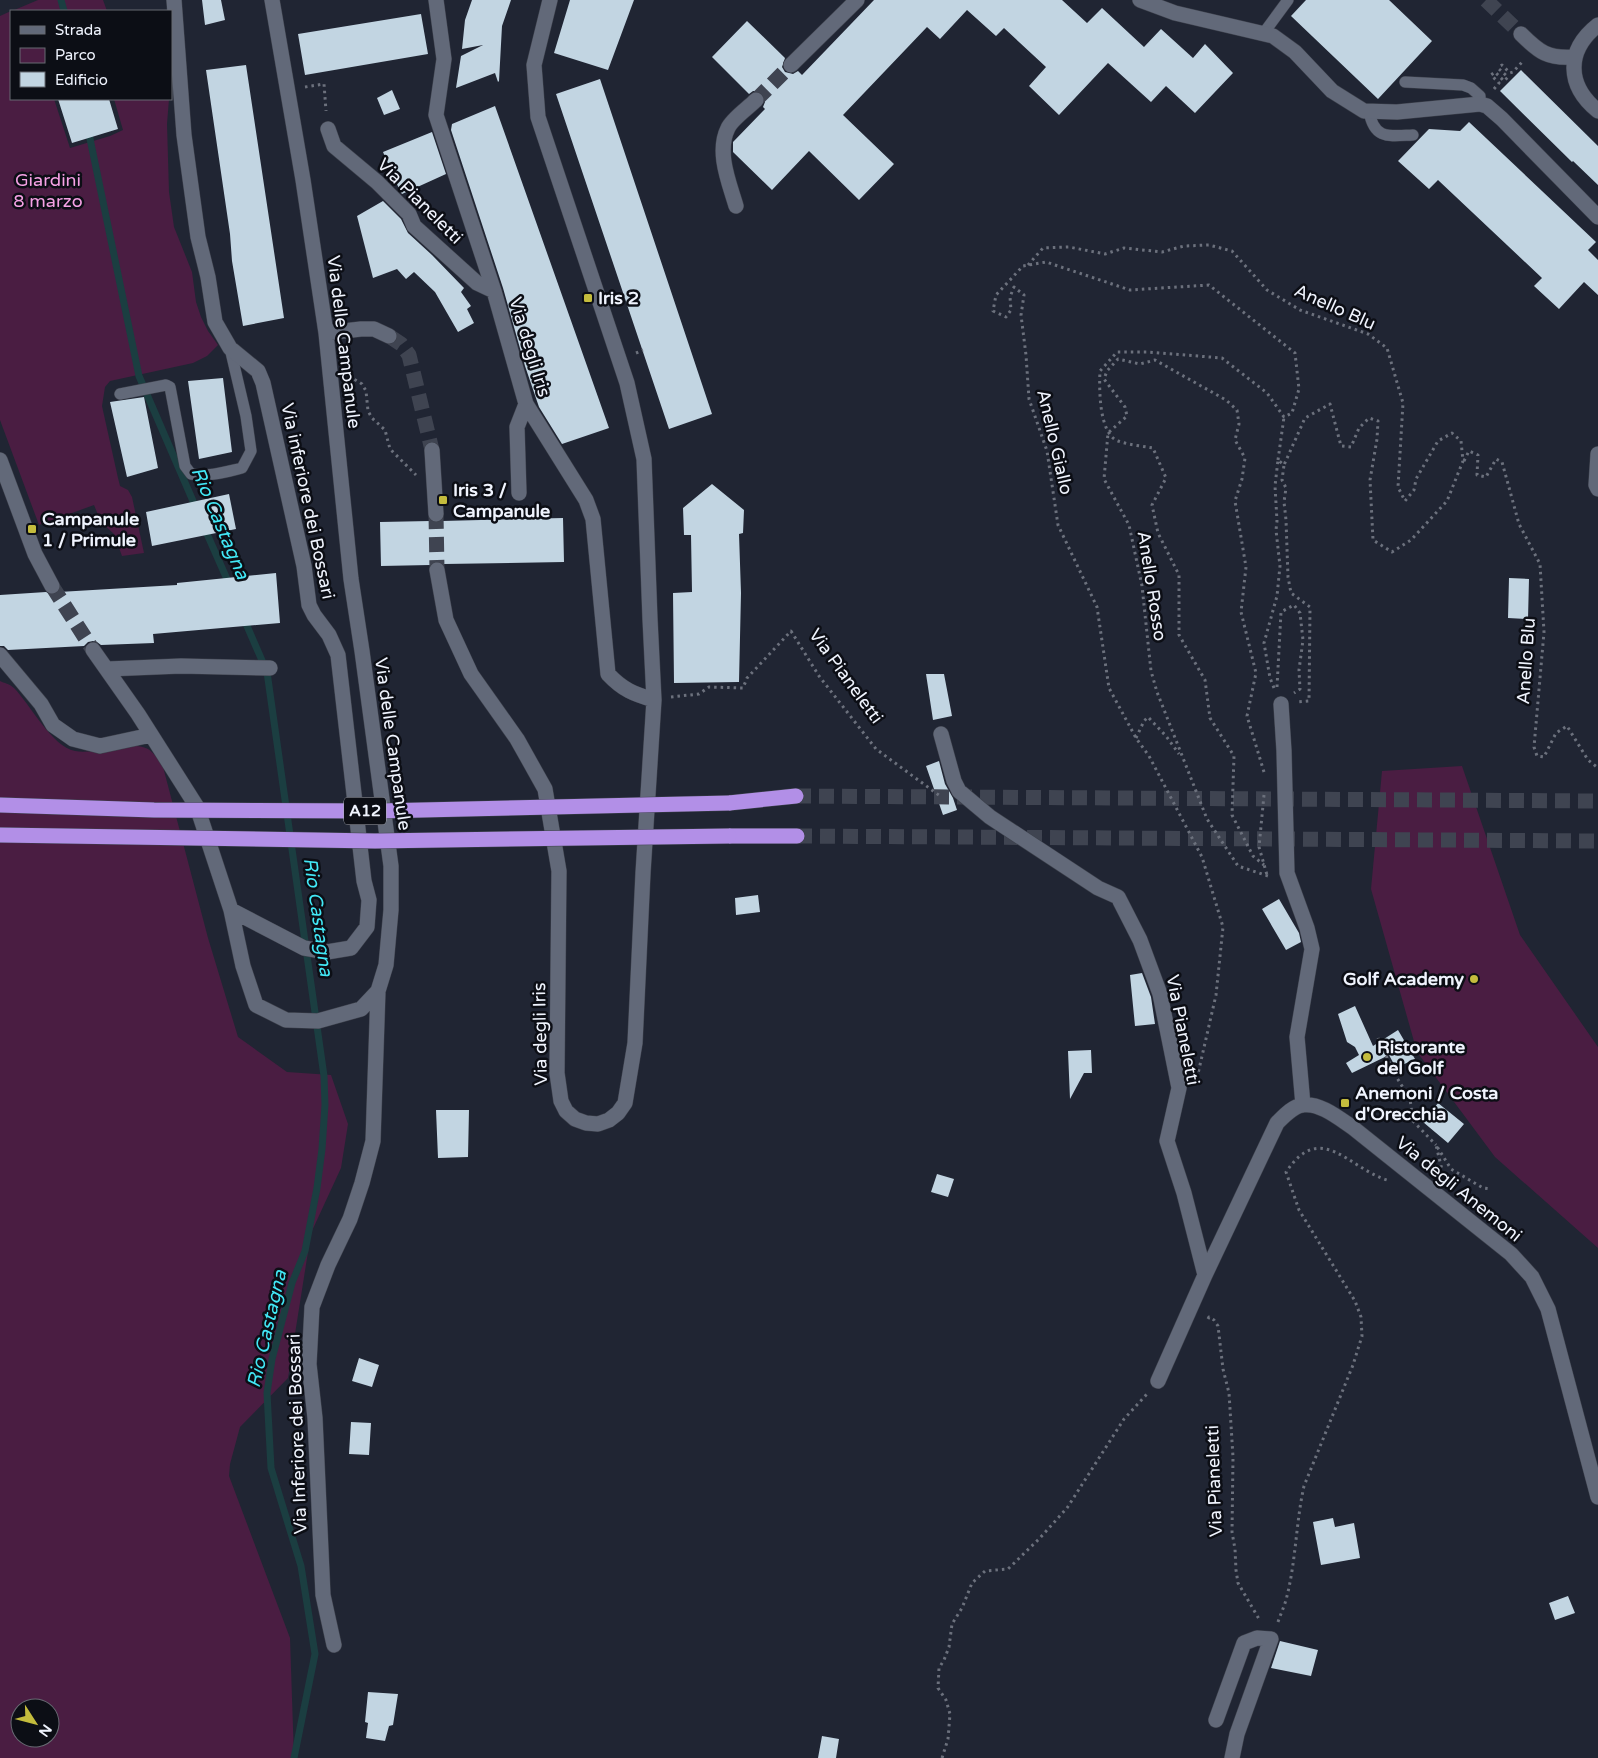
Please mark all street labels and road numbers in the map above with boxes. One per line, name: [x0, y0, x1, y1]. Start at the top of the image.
street label: Via Pianeletti: [373, 154, 467, 248]
street label: Via delle Campanule: [322, 254, 366, 430]
street label: Anello Blu: [1291, 279, 1379, 335]
street label: Via degli Iris: [504, 294, 556, 400]
street label: Anello Giallo: [1032, 387, 1078, 497]
street label: Via inferiore dei Bossari: [276, 401, 340, 601]
street label: Anello Rosso: [1132, 529, 1172, 643]
street label: Anello Blu: [1512, 617, 1540, 705]
street label: Via Pianeletti: [804, 624, 888, 728]
street label: Via delle Campanule: [370, 656, 416, 832]
road number: A12: [344, 798, 386, 824]
street label: Via Pianeletti: [1161, 973, 1205, 1087]
street label: Via degli Iris: [528, 982, 552, 1086]
street label: Via degli Anemoni: [1392, 1132, 1526, 1246]
street label: Via Inferiore dei Bossari: [283, 1333, 311, 1535]
street label: Via Pianeletti: [1201, 1425, 1227, 1537]

